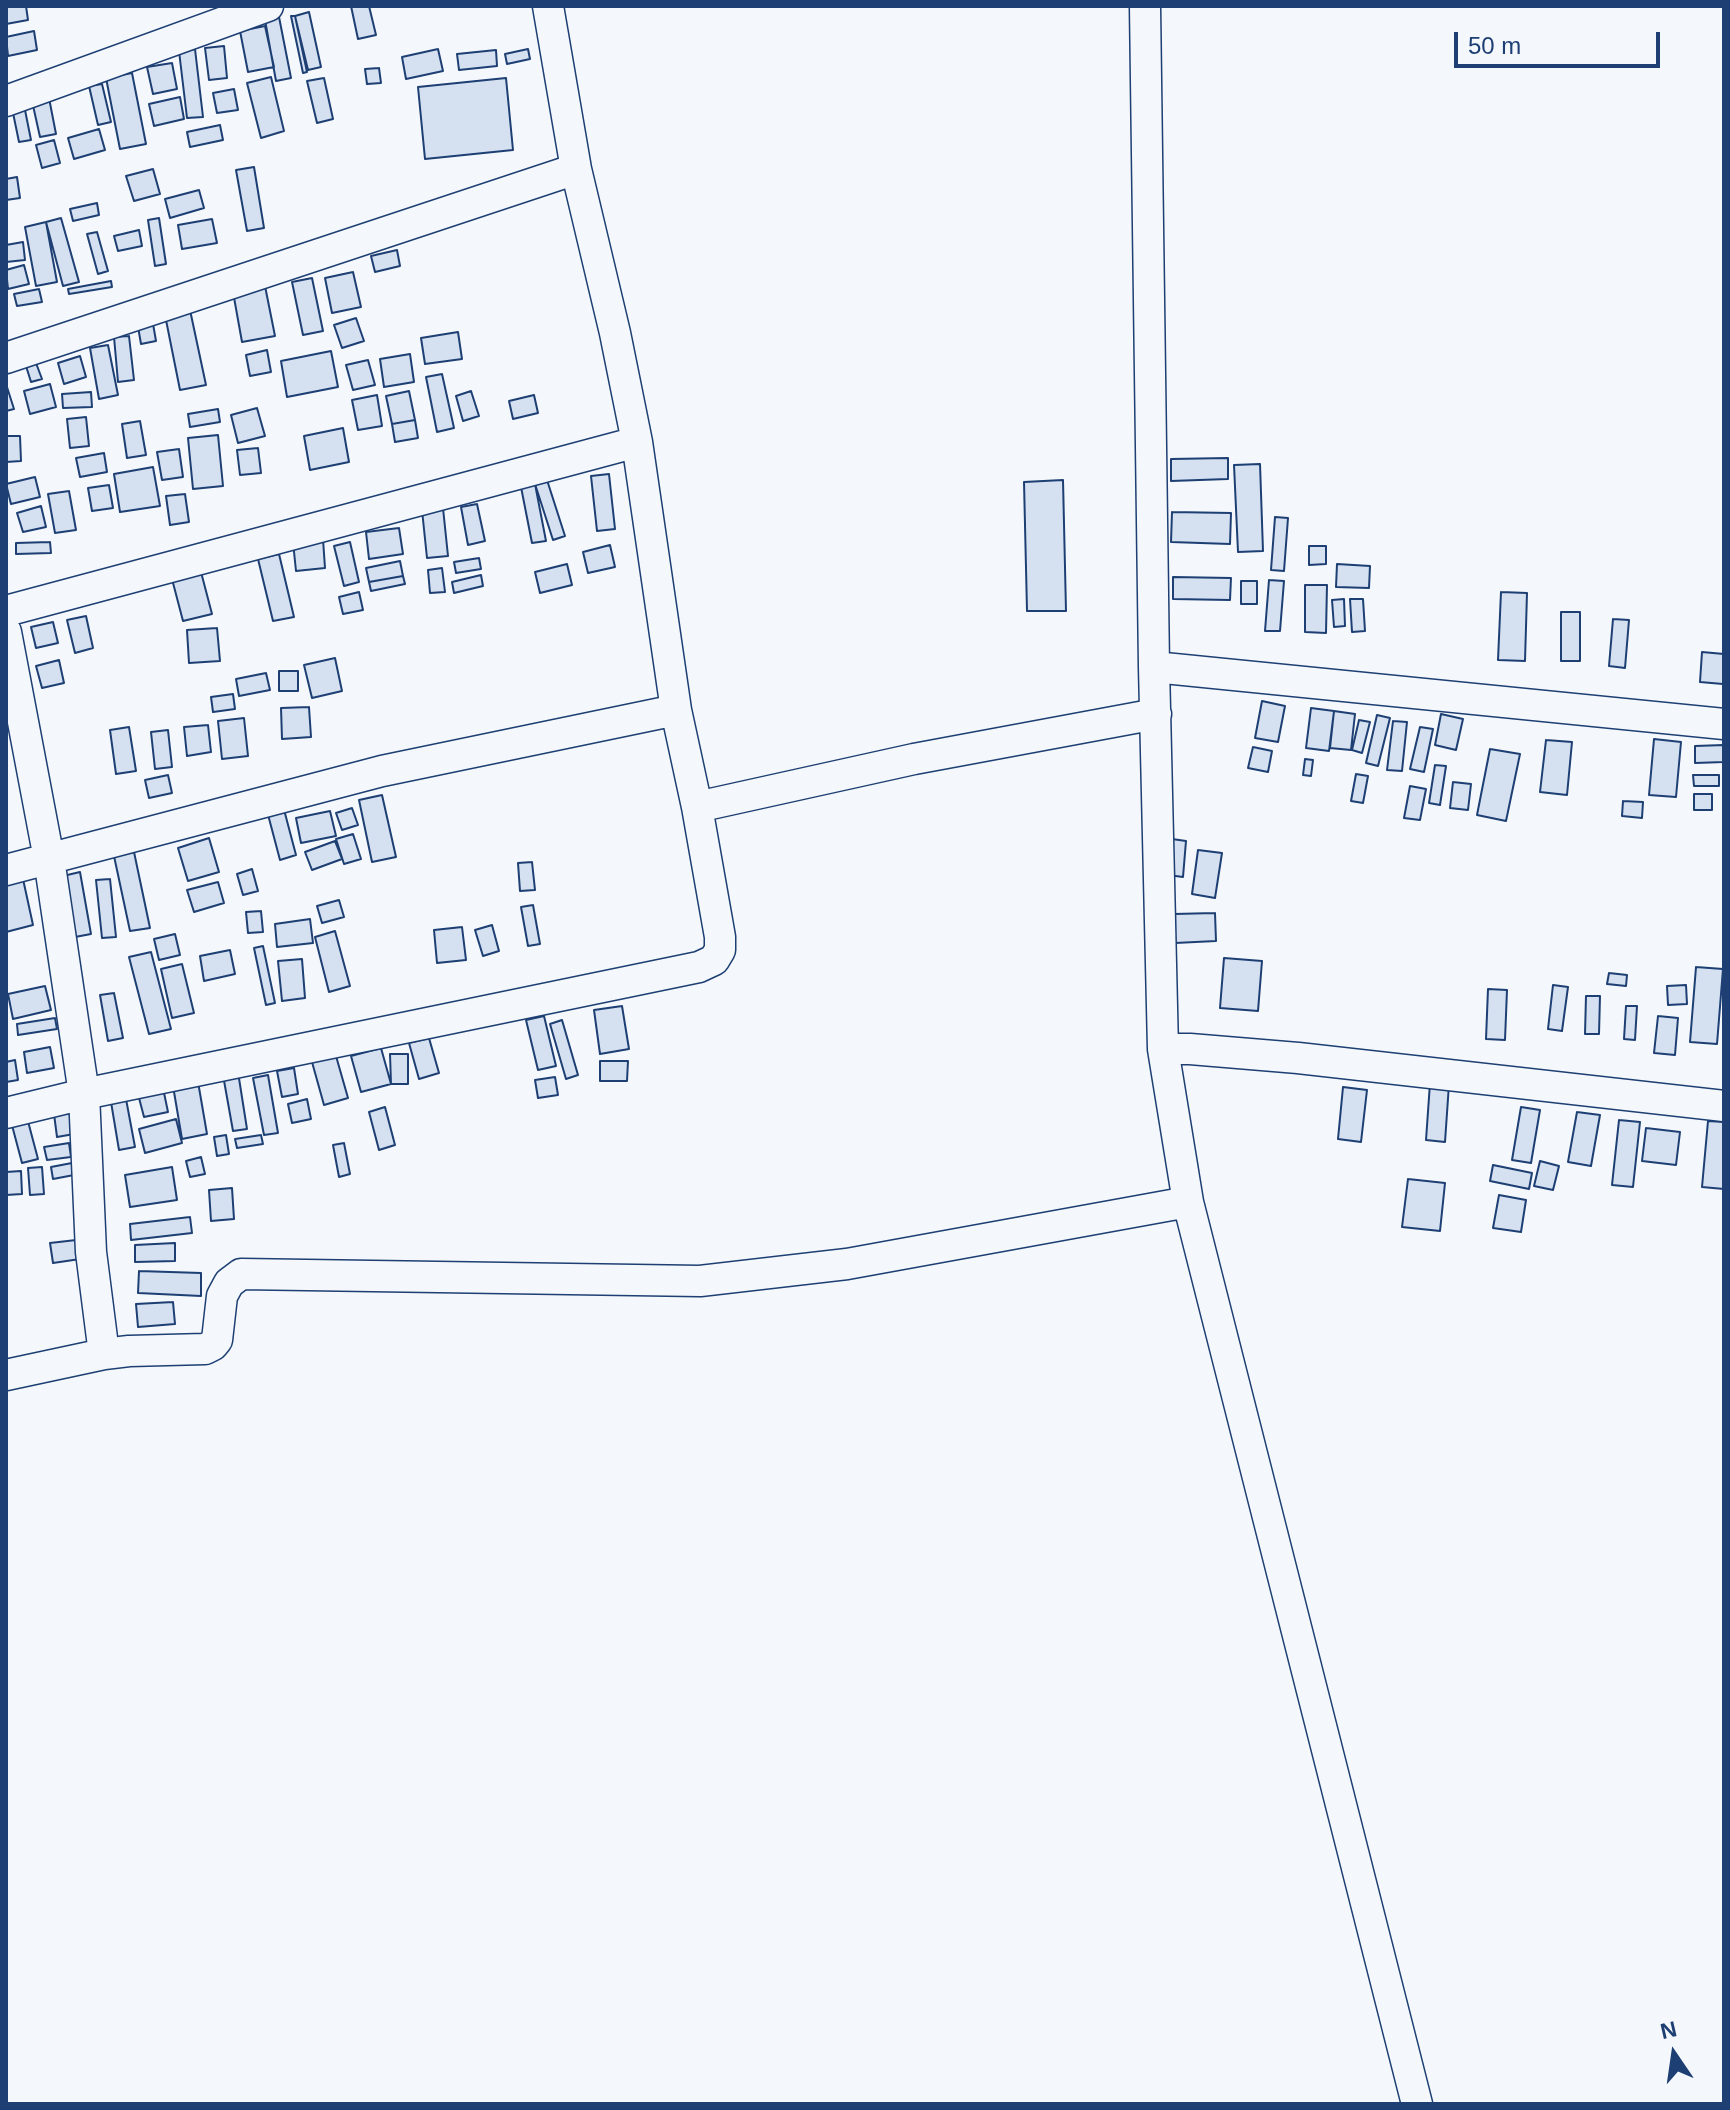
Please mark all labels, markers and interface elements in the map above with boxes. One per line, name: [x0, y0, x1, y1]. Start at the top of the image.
scale bar: [1458, 16, 1664, 66]
text: 50 m: [1468, 32, 1521, 59]
north arrow: [1634, 2014, 1714, 2094]
text: N: [1658, 2016, 1679, 2044]

